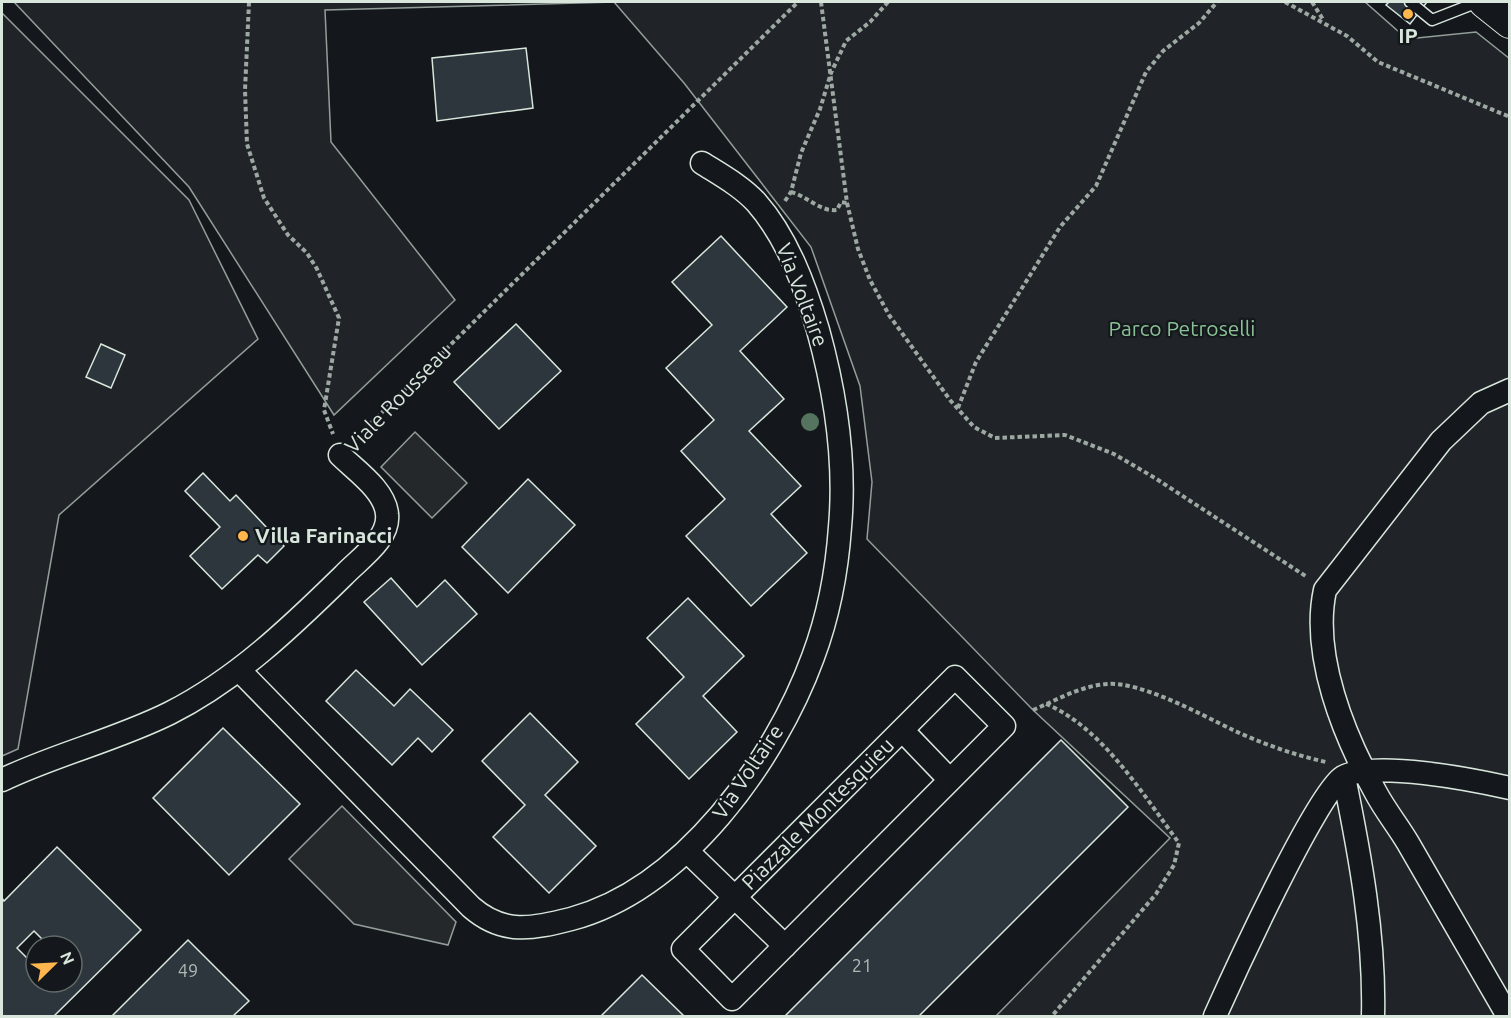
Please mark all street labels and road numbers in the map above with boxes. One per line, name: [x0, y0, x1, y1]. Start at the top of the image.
street label: Via Voltaire: [772, 240, 834, 350]
street label: Viale Rousseau: [339, 339, 455, 458]
street label: Via Voltaire: [707, 720, 788, 823]
street label: Piazzale Montesquieu: [736, 732, 898, 894]

